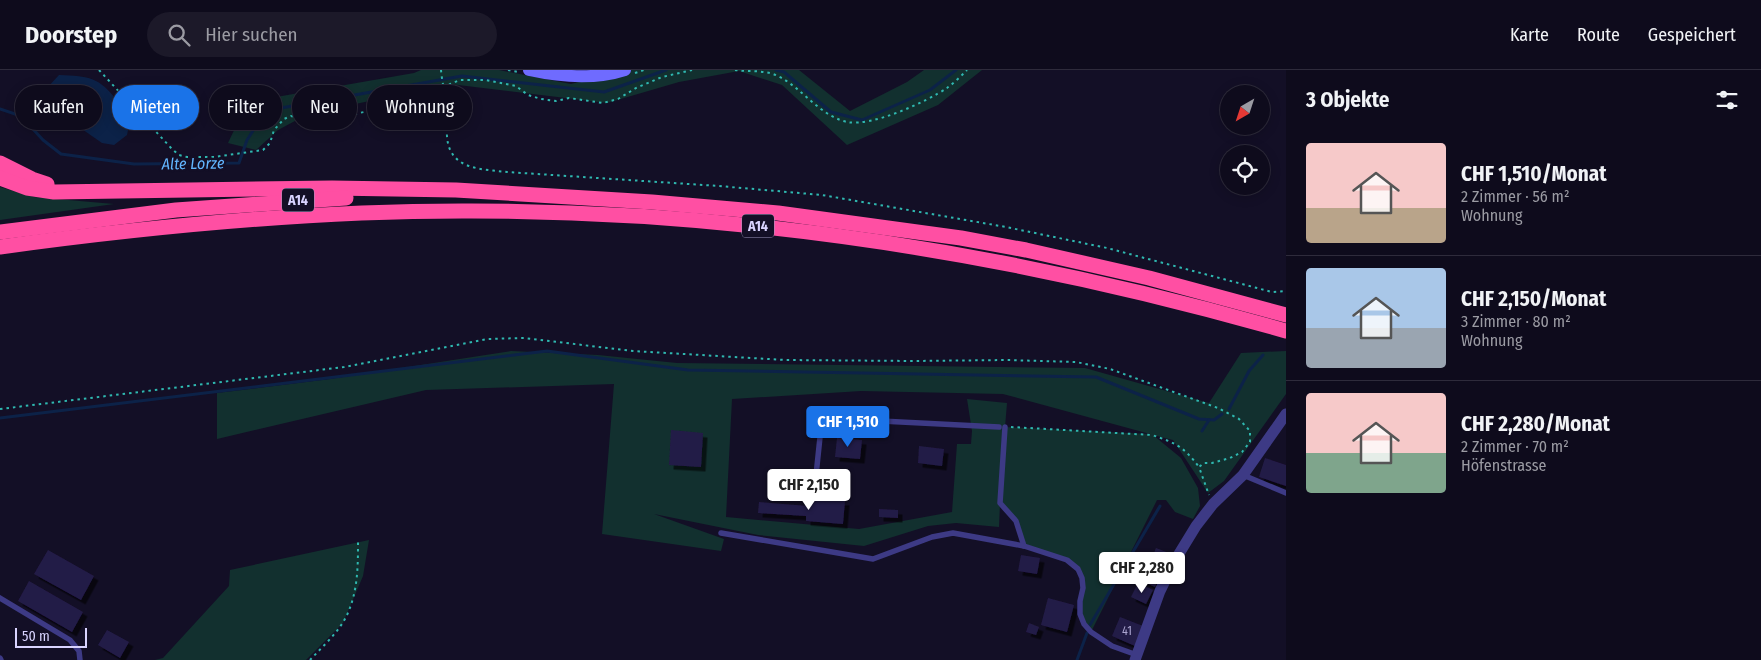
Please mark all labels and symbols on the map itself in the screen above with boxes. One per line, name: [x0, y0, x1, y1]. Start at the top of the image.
north arrow: [1220, 85, 1270, 135]
water label: Alte Lorze: [160, 153, 225, 174]
road number: A14: [282, 188, 314, 212]
road number: A14: [742, 214, 774, 238]
pin: CHF 1,510: [791, 406, 905, 448]
pin: CHF 2,150: [752, 468, 866, 511]
pin: CHF 2,280: [1085, 552, 1199, 594]
house number: 41: [1122, 624, 1132, 638]
scale bar: [15, 625, 88, 648]

